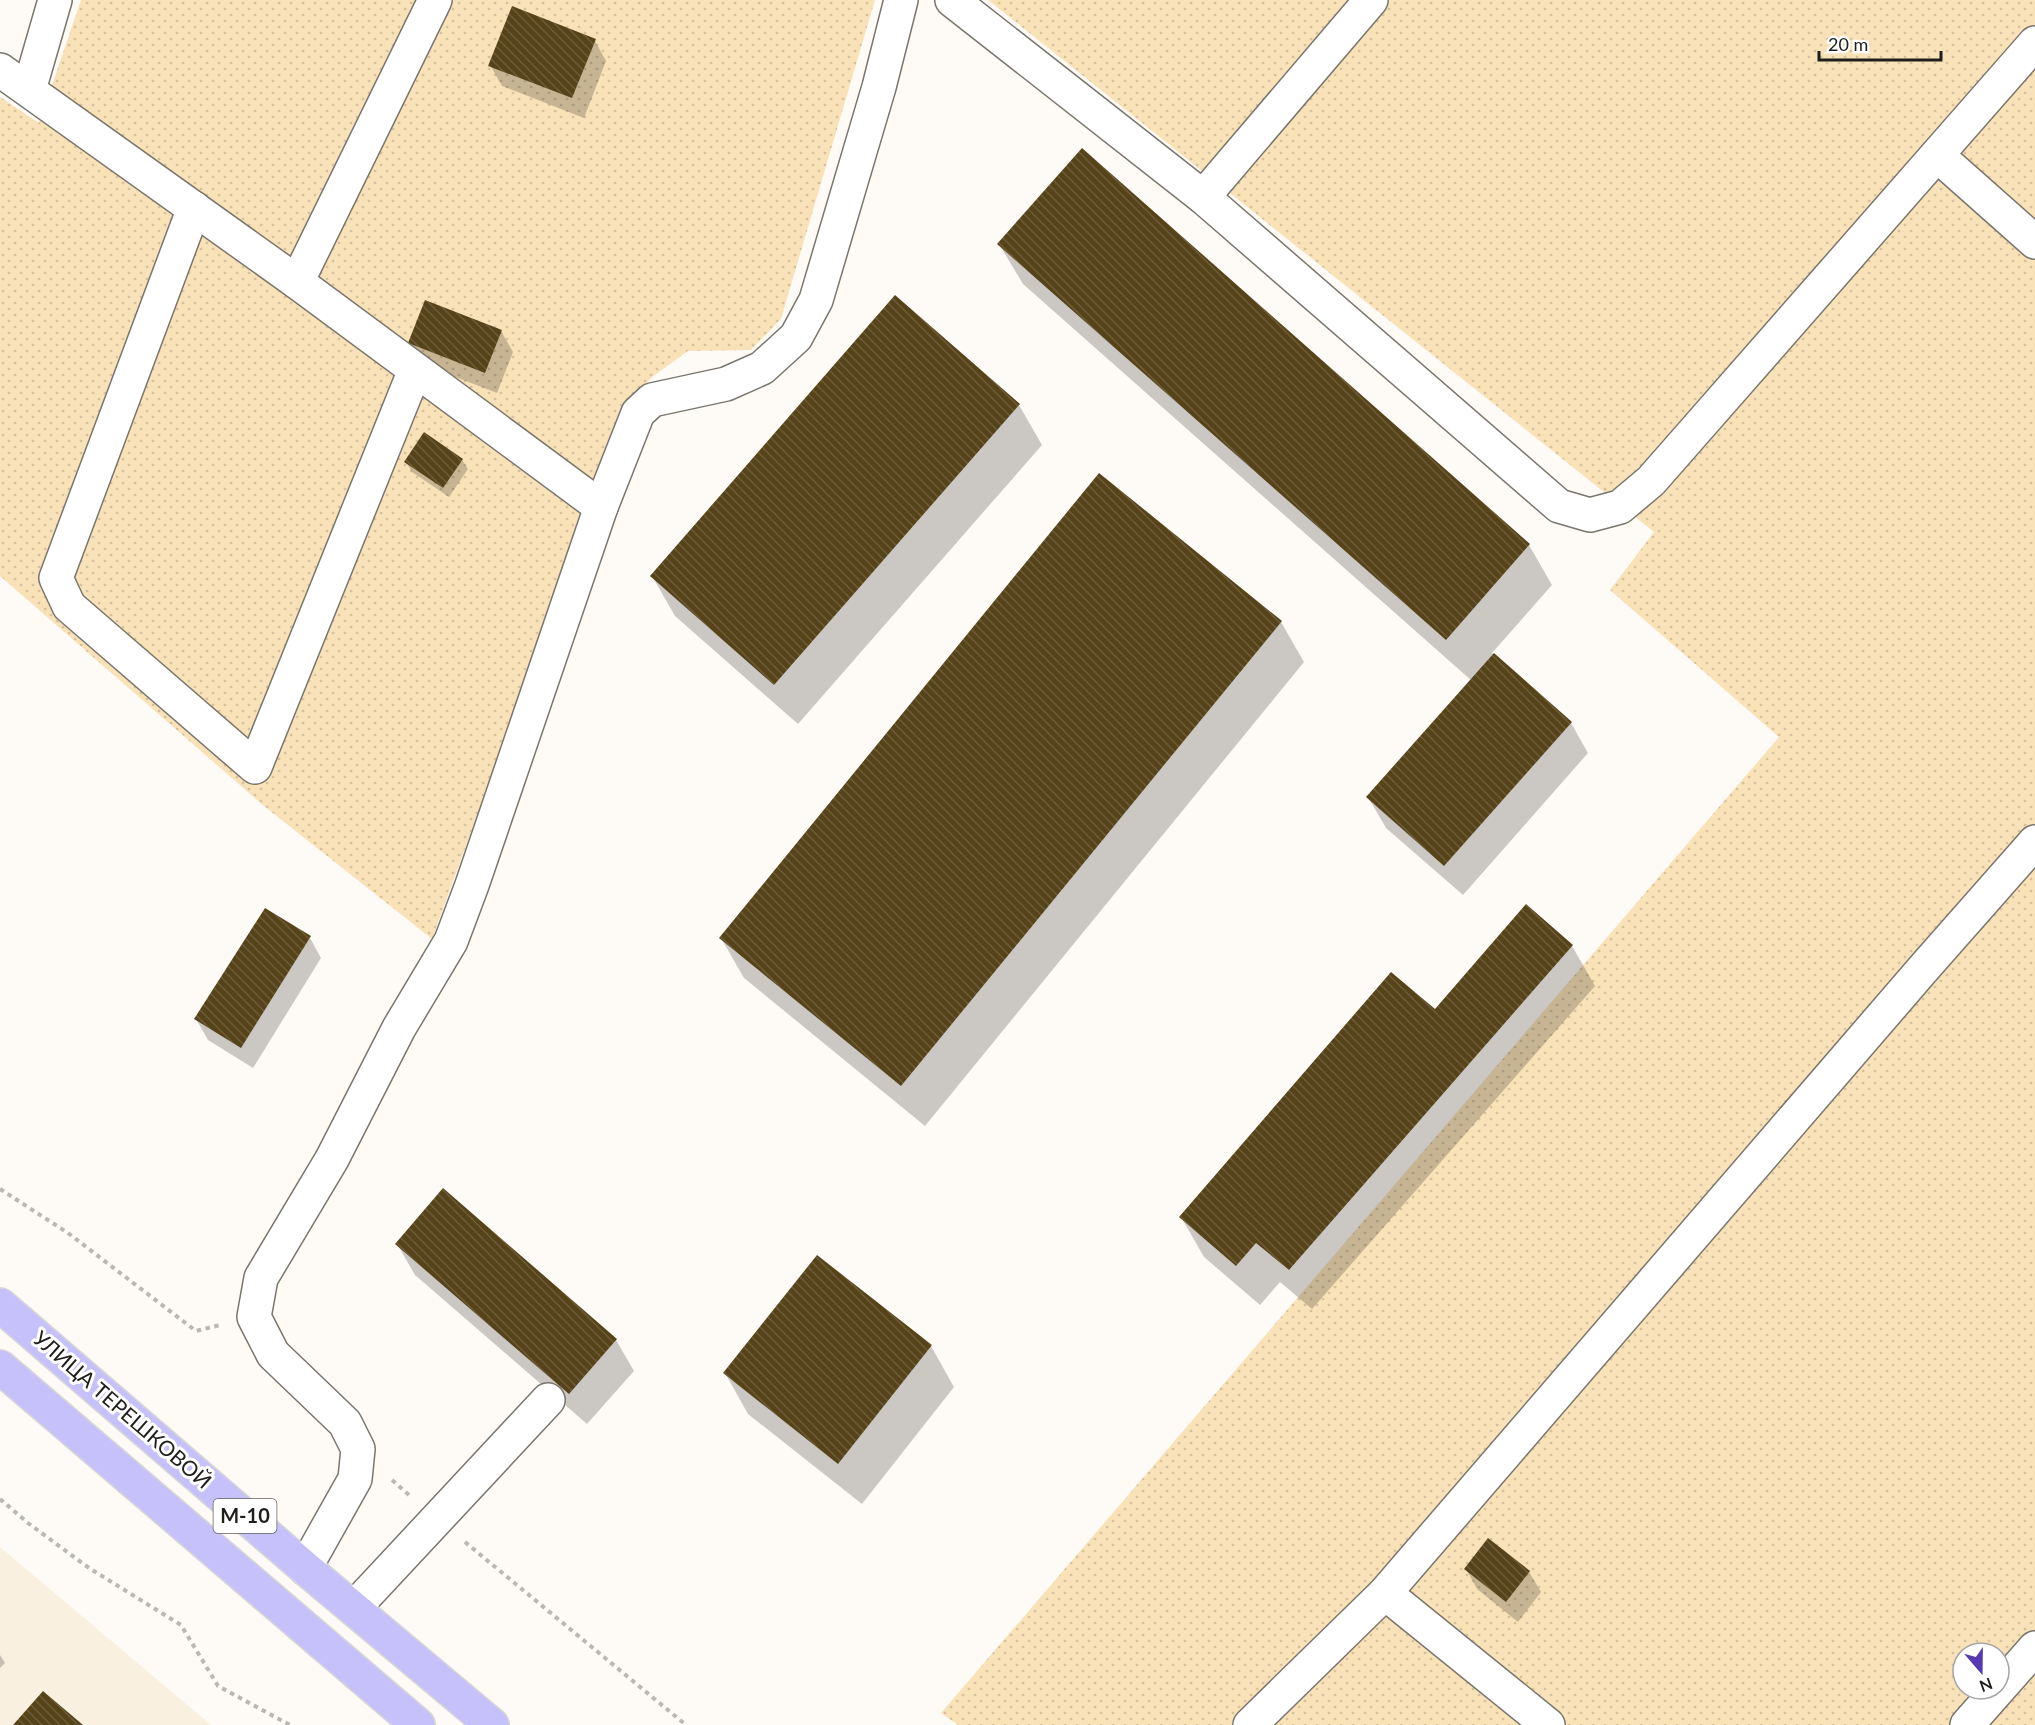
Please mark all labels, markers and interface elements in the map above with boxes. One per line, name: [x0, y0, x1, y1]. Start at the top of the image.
scale bar: [1819, 24, 1940, 62]
text: 20 m: [1828, 33, 1868, 55]
street label: УЛИЦА ТЕРЕШКОВОЙ: [29, 1325, 217, 1493]
road number: М-10: [214, 1499, 276, 1533]
north arrow: [1951, 1641, 2011, 1701]
text: N: [1977, 1675, 1995, 1697]

